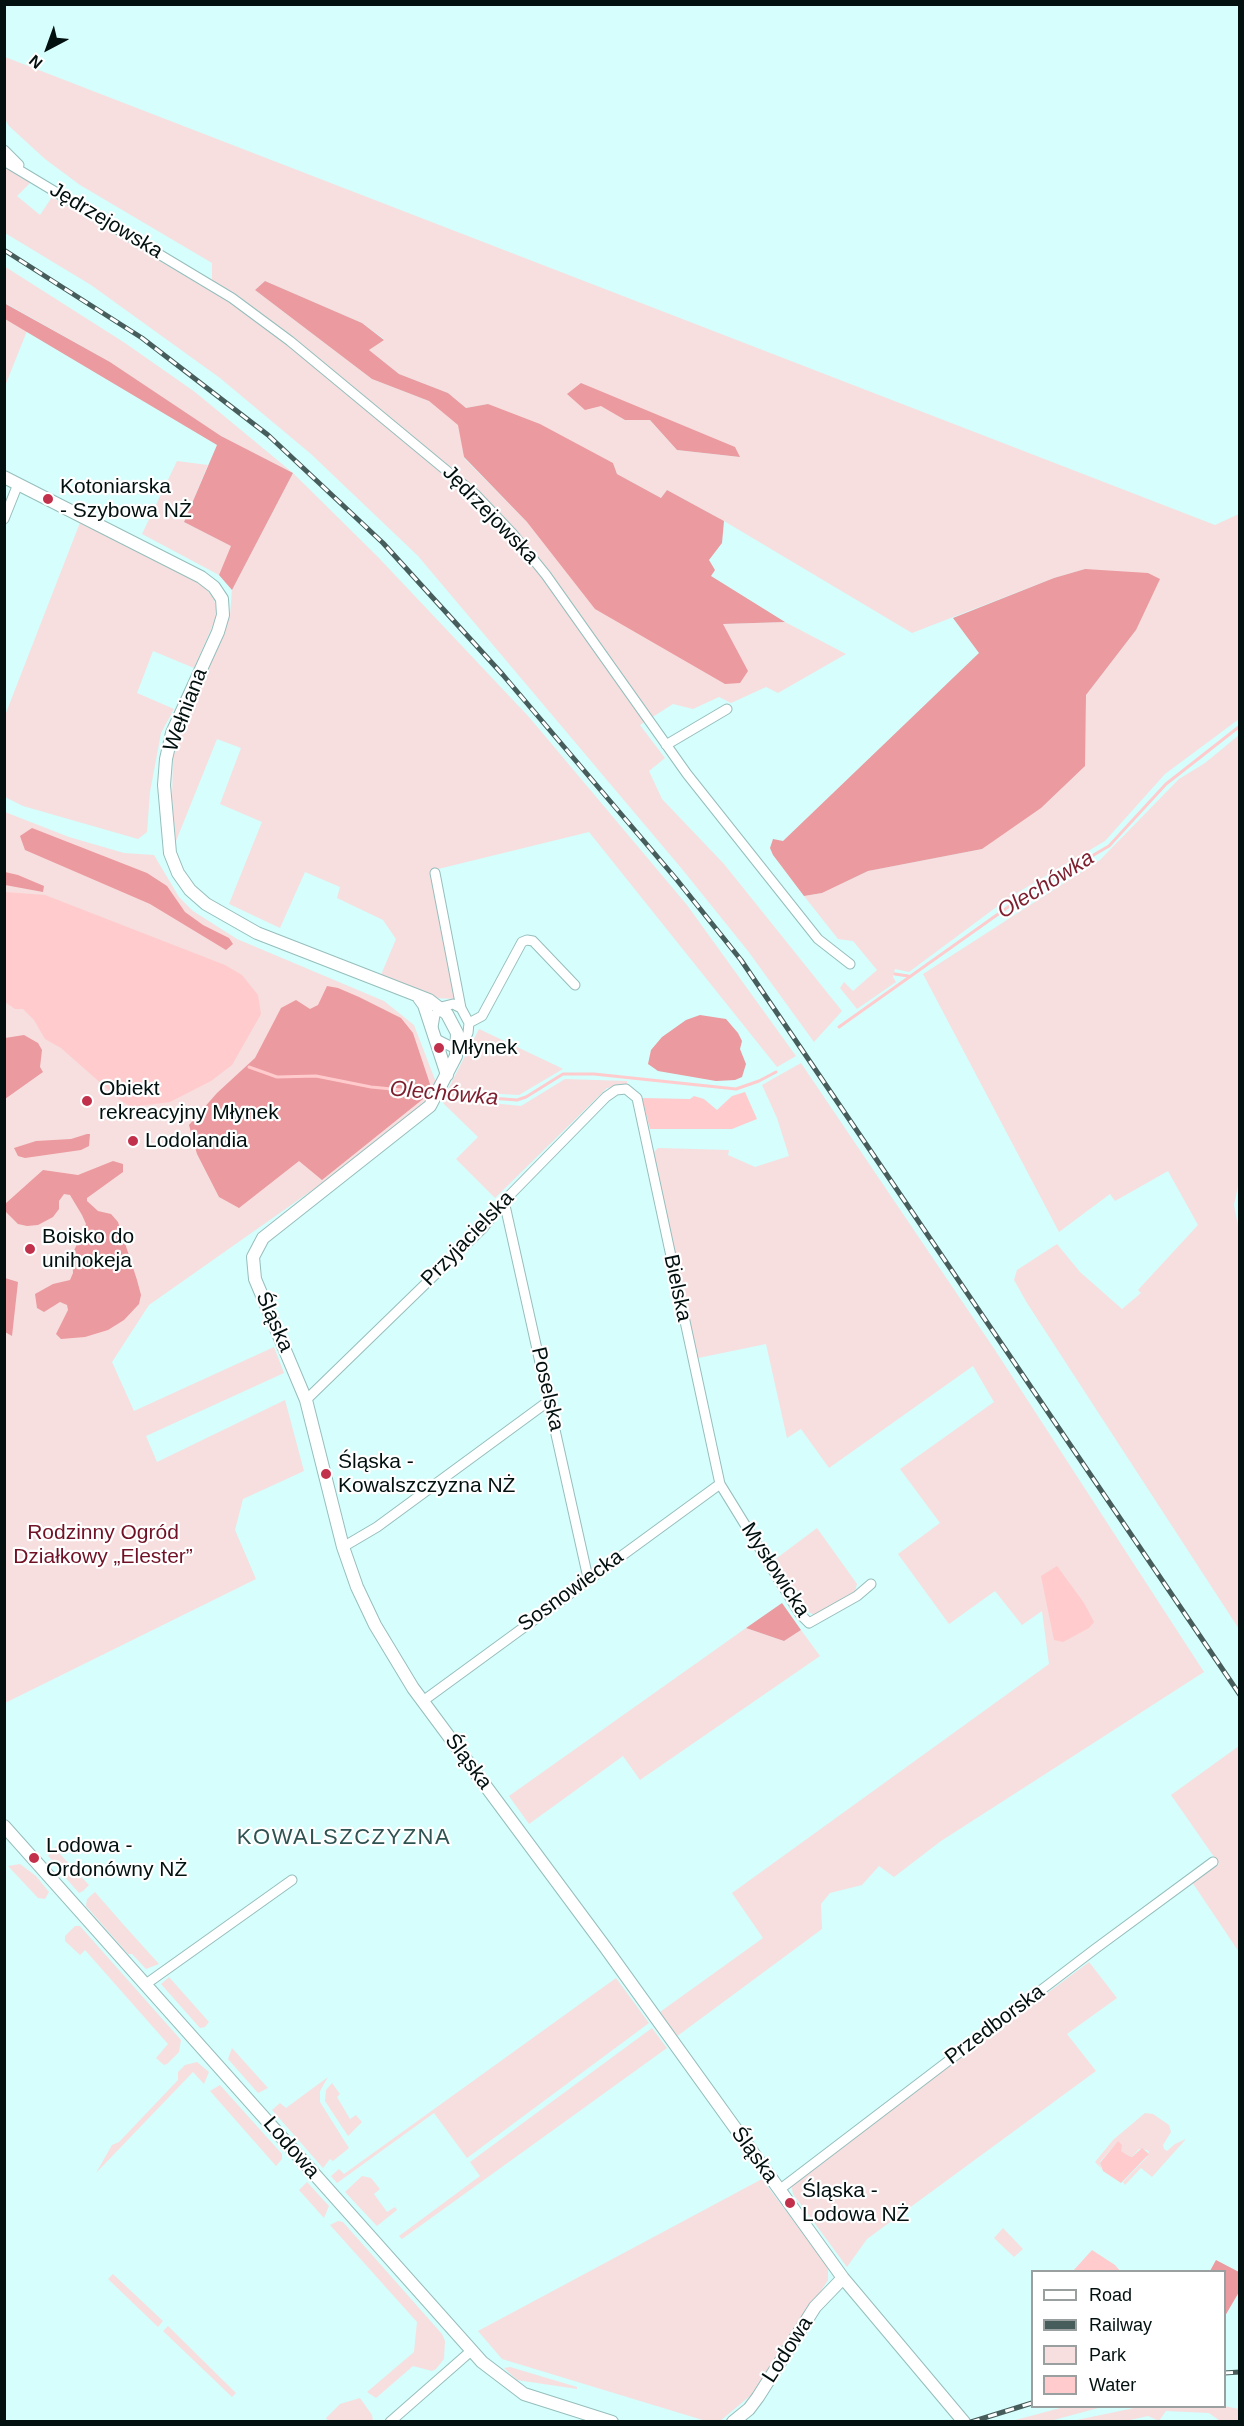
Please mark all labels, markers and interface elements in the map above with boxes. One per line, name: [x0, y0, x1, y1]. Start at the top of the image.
north arrow: [18, 18, 78, 78]
text: N: [26, 52, 46, 72]
street label: Jędrzejowska: [45, 177, 167, 265]
street label: Jędrzejowska: [437, 460, 543, 570]
place label: Kotoniarska - Szybowa NŻ: [60, 474, 192, 524]
marker: Kotoniarska - Szybowa NŻ: [41, 492, 55, 506]
street label: Wełniana: [159, 665, 213, 755]
water label: Olechówka: [993, 845, 1099, 925]
place label: Młynek: [451, 1035, 518, 1061]
marker: Młynek: [432, 1041, 446, 1055]
place label: Obiekt rekreacyjny Młynek: [99, 1076, 279, 1126]
water label: Olechówka: [389, 1076, 499, 1112]
marker: Obiekt rekreacyjny Młynek: [80, 1094, 94, 1108]
place label: Lodolandia: [145, 1128, 248, 1154]
marker: Lodolandia: [126, 1134, 140, 1148]
street label: Przyjacielska: [416, 1186, 520, 1292]
place label: Boisko do unihokeja: [42, 1224, 134, 1274]
marker: Boisko do unihokeja: [23, 1242, 37, 1256]
street label: Bielska: [658, 1252, 696, 1324]
street label: Śląska: [250, 1288, 298, 1356]
street label: Poselska: [525, 1345, 569, 1433]
place label: Śląska - Kowalszczyzna NŻ: [338, 1449, 515, 1499]
marker: Śląska - Kowalszczyzna NŻ: [319, 1467, 333, 1481]
street label: Mysłowicka: [735, 1518, 815, 1622]
park label: Rodzinny Ogród Działkowy „Elester”: [13, 1520, 193, 1570]
street label: Sosnowiecka: [514, 1544, 628, 1638]
street label: Śląska: [439, 1729, 497, 1795]
district label: KOWALSZCZYZNA: [237, 1825, 451, 1851]
place label: Lodowa - Ordonówny NŻ: [46, 1833, 187, 1883]
marker: Lodowa - Ordonówny NŻ: [27, 1851, 41, 1865]
street label: Przedborska: [940, 1979, 1050, 2071]
street label: Lodowa: [257, 2112, 325, 2184]
street label: Śląska: [725, 2122, 783, 2188]
place label: Śląska - Lodowa NŻ: [802, 2178, 909, 2228]
marker: Śląska - Lodowa NŻ: [783, 2196, 797, 2210]
legend: [1031, 2270, 1226, 2408]
text: Road: [1089, 2285, 1132, 2305]
street label: Lodowa: [757, 2312, 819, 2388]
text: Railway: [1089, 2315, 1152, 2335]
text: Park: [1089, 2345, 1126, 2365]
text: Water: [1089, 2375, 1136, 2395]

